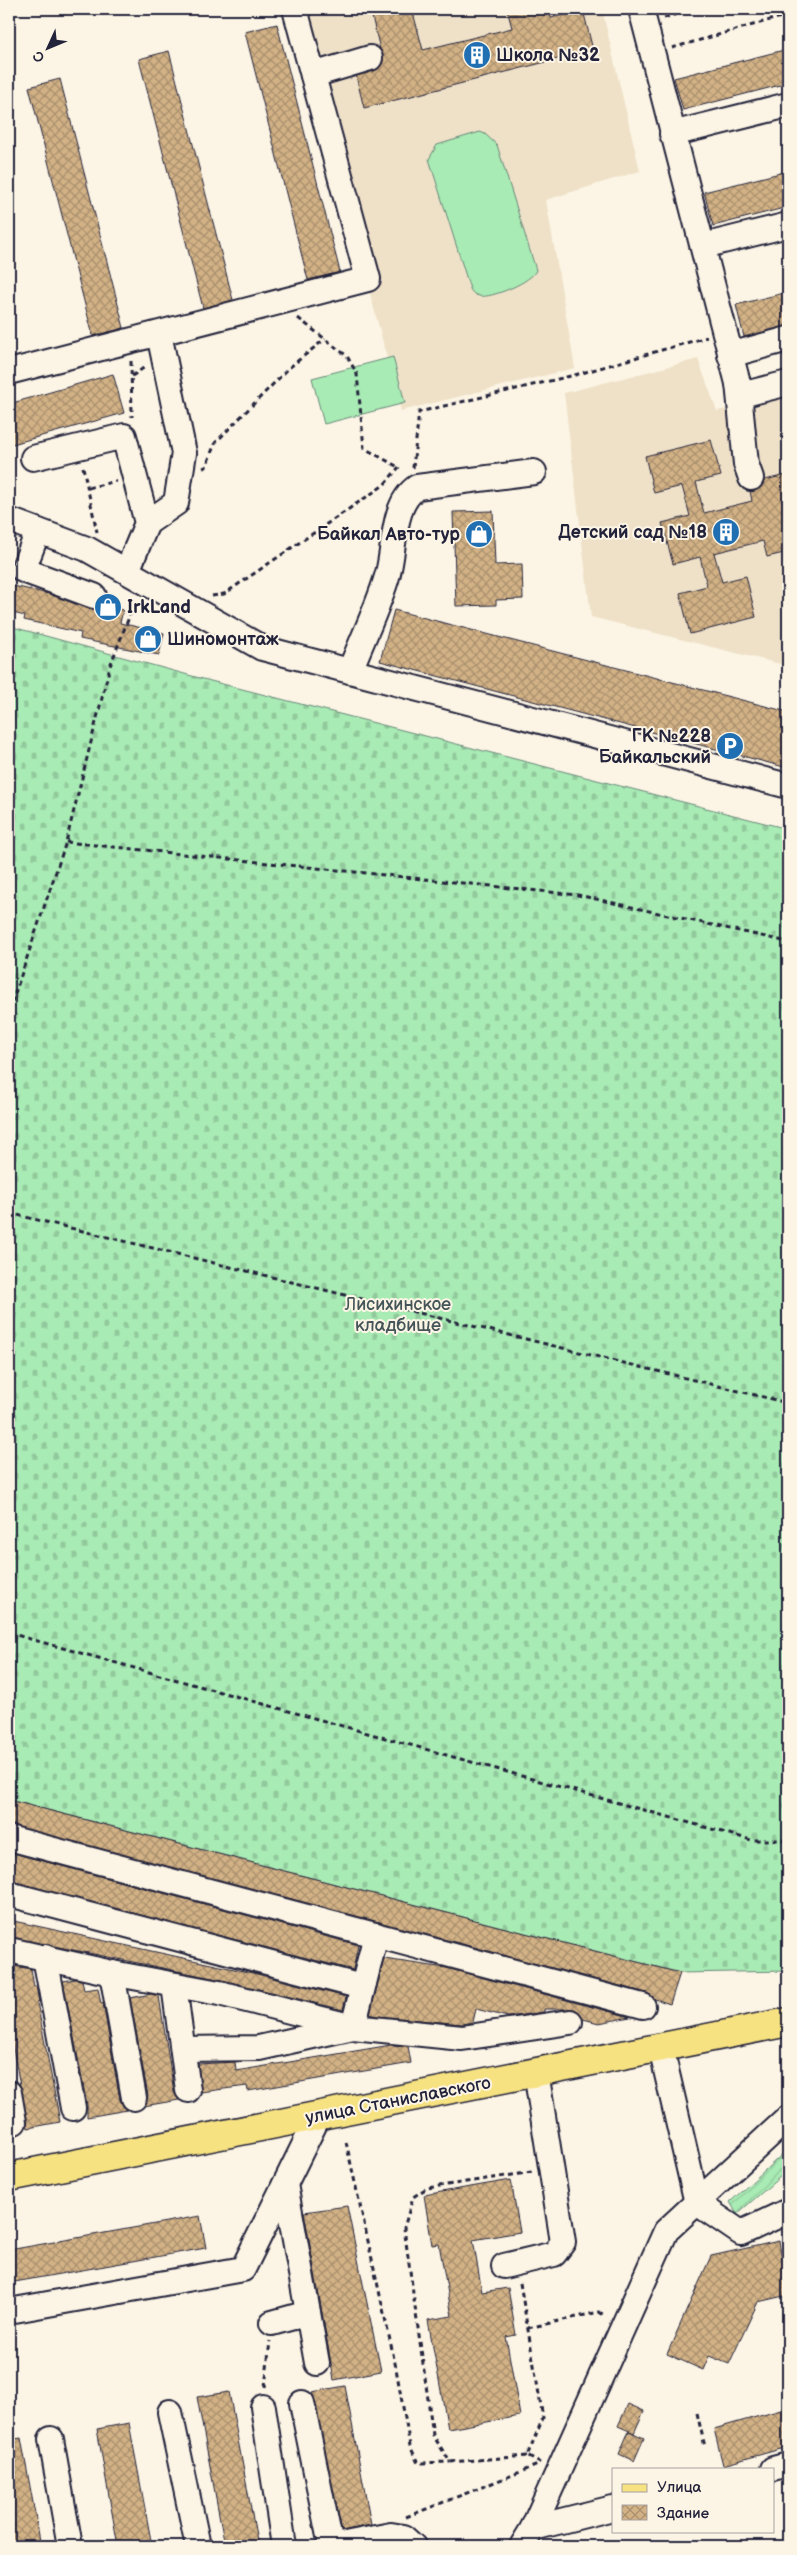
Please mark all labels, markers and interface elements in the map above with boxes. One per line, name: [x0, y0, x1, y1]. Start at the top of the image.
north arrow: [22, 22, 72, 72]
building icon: Школа №32: [462, 40, 492, 70]
place label: Школа №32: [496, 45, 600, 66]
text: С: [29, 47, 49, 66]
building icon: Детский сад №18: [711, 517, 741, 547]
shop icon: Байкал Авто-тур: [464, 519, 494, 549]
place label: Детский сад №18: [558, 522, 707, 543]
place label: Байкал Авто-тур: [317, 524, 460, 545]
shop icon: IrkLand: [93, 592, 123, 622]
place label: IrkLand: [127, 597, 191, 618]
shop icon: Шиномонтаж: [133, 624, 163, 654]
place label: Шиномонтаж: [167, 629, 279, 650]
place label: ГК №228 Байкальский: [599, 726, 711, 768]
parking icon: ГК №228 Байкальский: [715, 731, 745, 761]
park label: Лисихинское кладбище: [344, 1294, 451, 1336]
street label: улица Станиславского: [304, 2072, 493, 2129]
legend: [612, 2468, 774, 2532]
text: Улица: [657, 2478, 702, 2497]
text: Здание: [657, 2504, 709, 2523]

